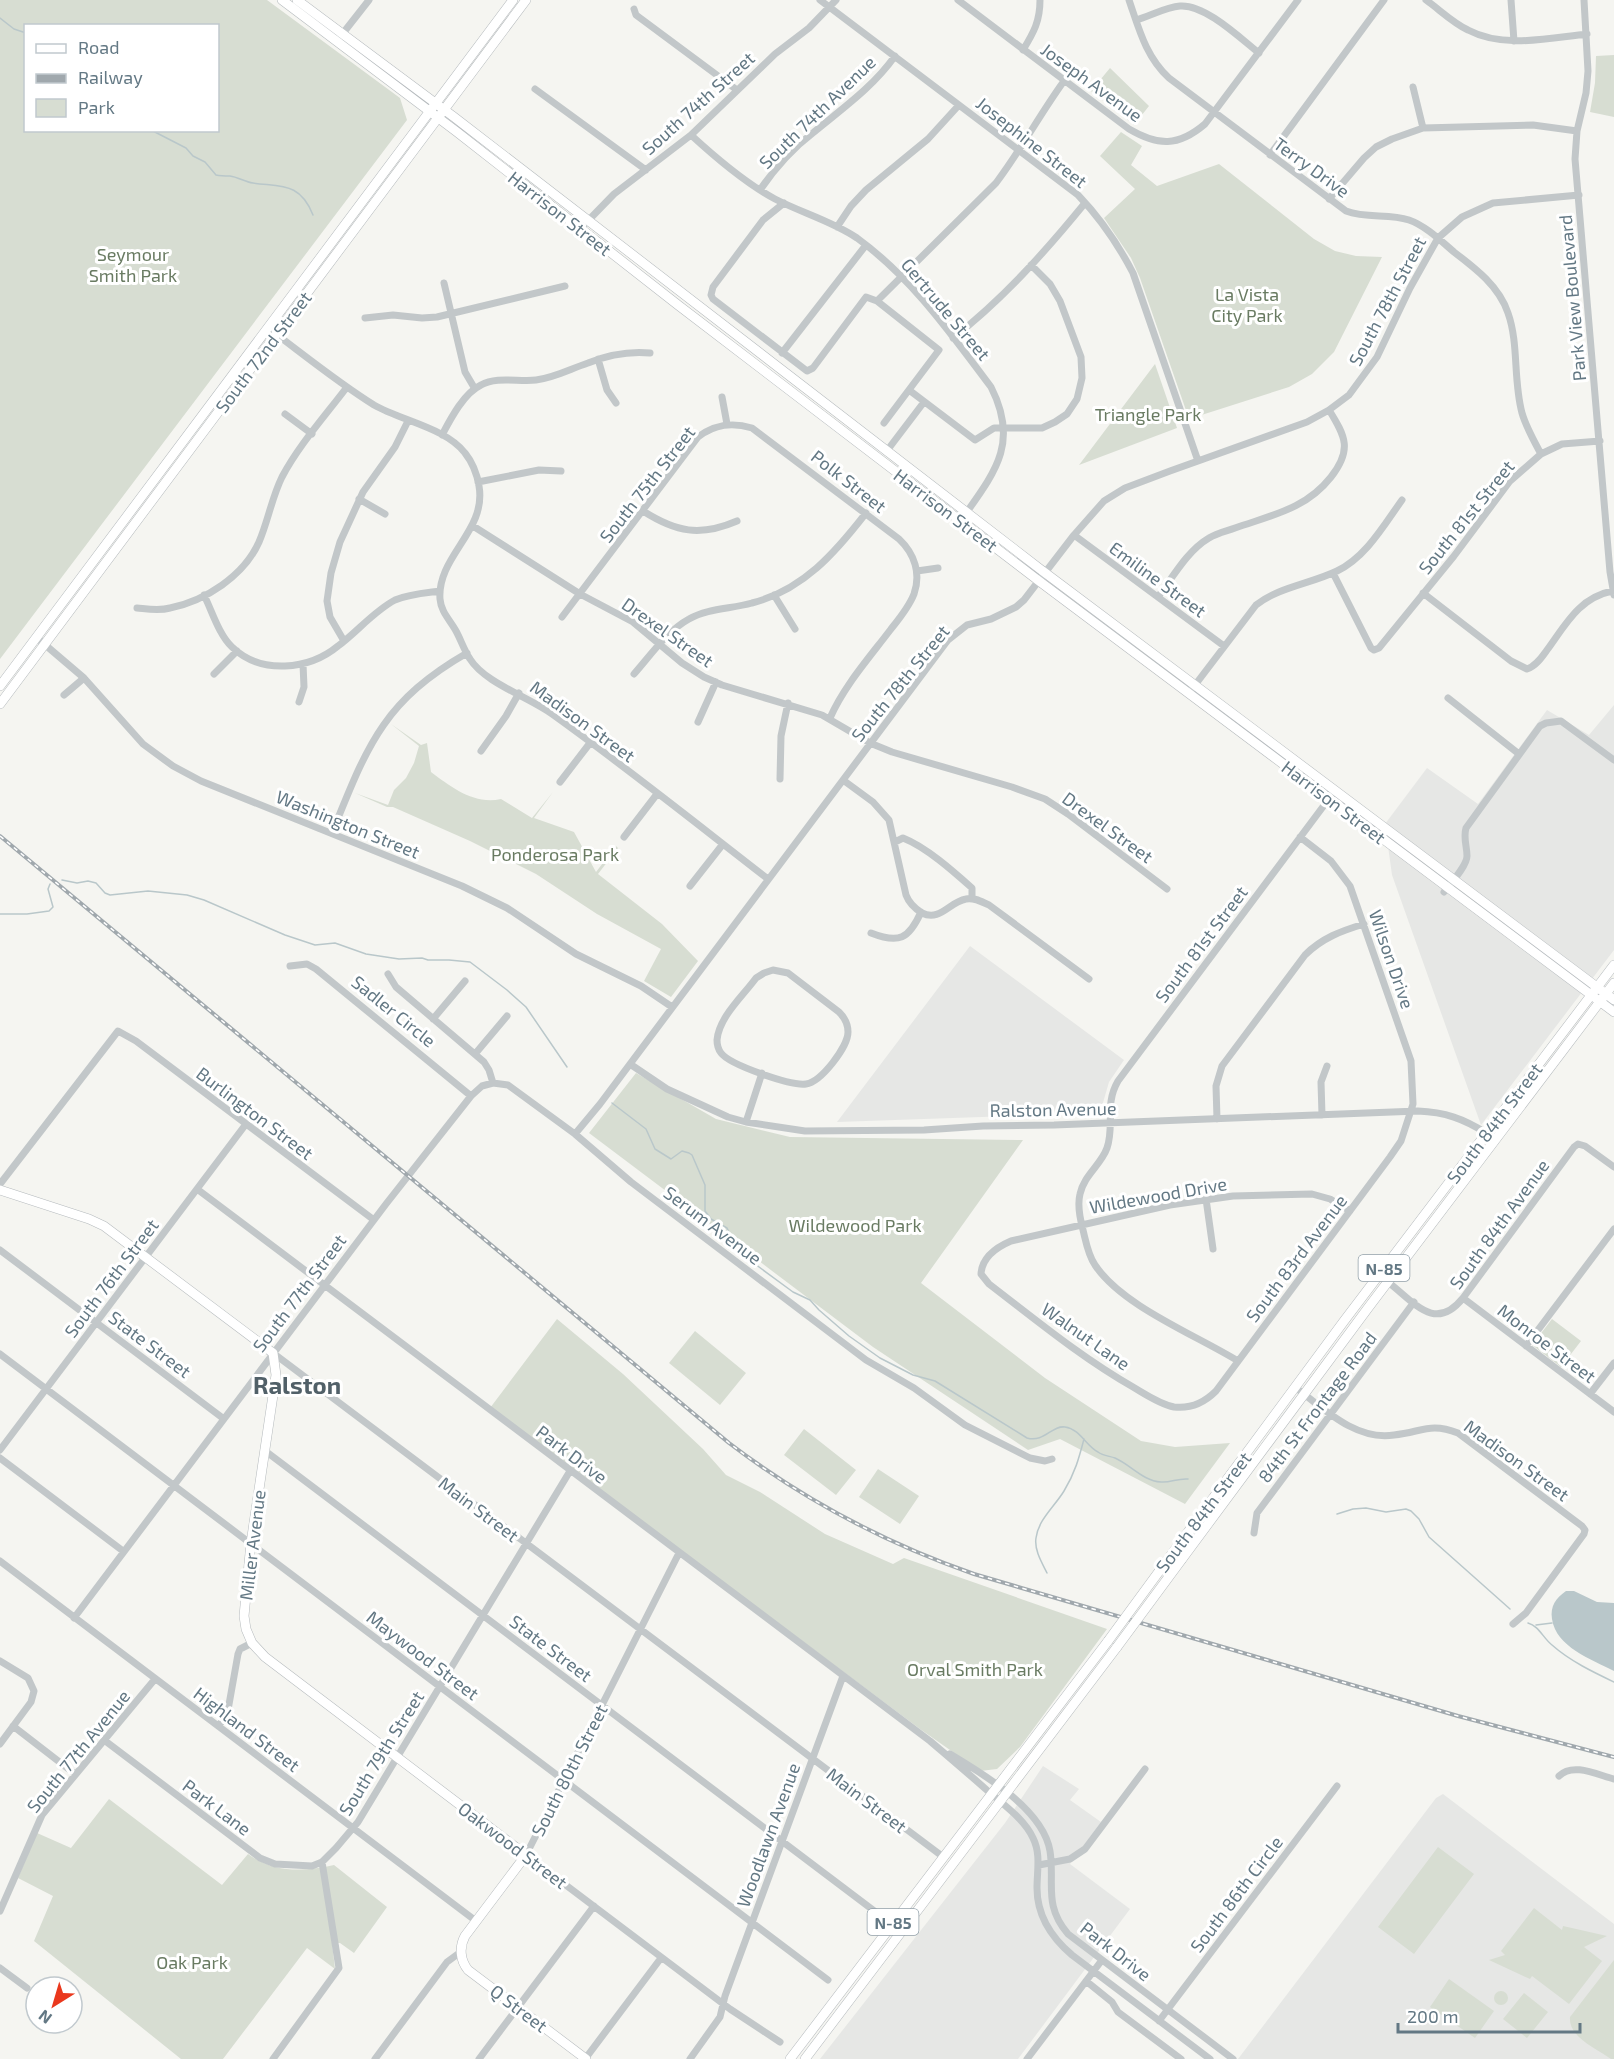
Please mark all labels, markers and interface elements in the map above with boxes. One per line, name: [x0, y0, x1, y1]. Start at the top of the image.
legend: [24, 24, 219, 132]
text: Road: [78, 36, 119, 58]
street label: Joseph Avenue: [1037, 38, 1147, 126]
street label: South 74th Street: [637, 47, 759, 159]
street label: South 74th Avenue: [754, 51, 880, 173]
text: Railway: [78, 66, 143, 88]
street label: Josephine Street: [972, 92, 1092, 192]
text: Park: [78, 96, 115, 118]
street label: Terry Drive: [1270, 132, 1354, 202]
street label: Harrison Street: [504, 166, 616, 260]
street label: Park View Boulevard: [1554, 214, 1590, 382]
street label: South 78th Street: [1344, 232, 1430, 369]
park label: Seymour Smith Park: [89, 243, 177, 286]
street label: Gertrude Street: [897, 253, 995, 365]
park label: La Vista City Park: [1211, 283, 1283, 326]
street label: South 72nd Street: [210, 287, 316, 417]
park label: Triangle Park: [1095, 403, 1201, 425]
street label: South 75th Street: [595, 421, 700, 547]
street label: Polk Street: [807, 445, 891, 517]
street label: South 81st Street: [1413, 456, 1519, 578]
street label: Harrison Street: [890, 464, 1003, 556]
street label: Emiline Street: [1105, 537, 1211, 622]
street label: Drexel Street: [618, 592, 718, 672]
street label: South 78th Street: [846, 620, 954, 746]
street label: Madison Street: [526, 676, 640, 767]
street label: Harrison Street: [1278, 756, 1391, 848]
street label: Washington Street: [273, 785, 423, 863]
street label: Drexel Street: [1058, 787, 1158, 867]
park label: Ponderosa Park: [491, 843, 619, 865]
street label: South 81st Street: [1150, 881, 1252, 1007]
street label: Wilson Drive: [1365, 907, 1419, 1011]
street label: Sadler Circle: [348, 970, 440, 1052]
street label: South 84th Street: [1442, 1058, 1547, 1188]
street label: Burlington Street: [192, 1062, 318, 1164]
street label: Ralston Avenue: [989, 1097, 1117, 1121]
street label: South 84th Avenue: [1445, 1155, 1553, 1293]
street label: Wildewood Drive: [1088, 1172, 1228, 1218]
street label: Serum Avenue: [660, 1181, 766, 1269]
street label: South 83rd Avenue: [1241, 1190, 1351, 1326]
street label: South 76th Street: [59, 1214, 163, 1342]
park label: Wildewood Park: [788, 1214, 922, 1236]
street label: South 77th Street: [248, 1230, 351, 1356]
road number: N-85: [1358, 1255, 1410, 1281]
street label: Walnut Lane: [1038, 1297, 1134, 1375]
street label: Monroe Street: [1494, 1299, 1601, 1387]
street label: State Street: [105, 1306, 196, 1382]
street label: 84th St Frontage Road: [1253, 1327, 1381, 1487]
district label: Ralston: [253, 1370, 341, 1399]
street label: Madison Street: [1460, 1415, 1574, 1506]
street label: Park Drive: [532, 1420, 612, 1488]
street label: South 84th Street: [1151, 1447, 1256, 1577]
street label: Main Street: [435, 1472, 524, 1546]
street label: Miller Avenue: [234, 1488, 270, 1602]
street label: Maywood Street: [363, 1606, 484, 1704]
street label: State Street: [506, 1610, 597, 1686]
park label: Orval Smith Park: [907, 1658, 1043, 1680]
street label: Highland Street: [190, 1682, 304, 1776]
street label: South 77th Avenue: [22, 1685, 134, 1817]
street label: South 79th Street: [334, 1687, 428, 1819]
street label: South 80th Street: [526, 1700, 612, 1840]
street label: Woodlawn Avenue: [732, 1760, 804, 1910]
street label: Main Street: [823, 1763, 912, 1837]
street label: Park Lane: [178, 1774, 256, 1840]
street label: Oakwood Street: [454, 1797, 572, 1893]
street label: South 86th Circle: [1185, 1831, 1287, 1957]
road number: N-85: [868, 1909, 918, 1935]
street label: Park Drive: [1076, 1917, 1156, 1985]
park label: Oak Park: [156, 1951, 228, 1973]
north arrow: [24, 1975, 84, 2035]
street label: Q Street: [486, 1979, 552, 2037]
scale bar: [1398, 1996, 1580, 2034]
text: 200 m: [1407, 2005, 1459, 2027]
text: N: [34, 2006, 55, 2028]

